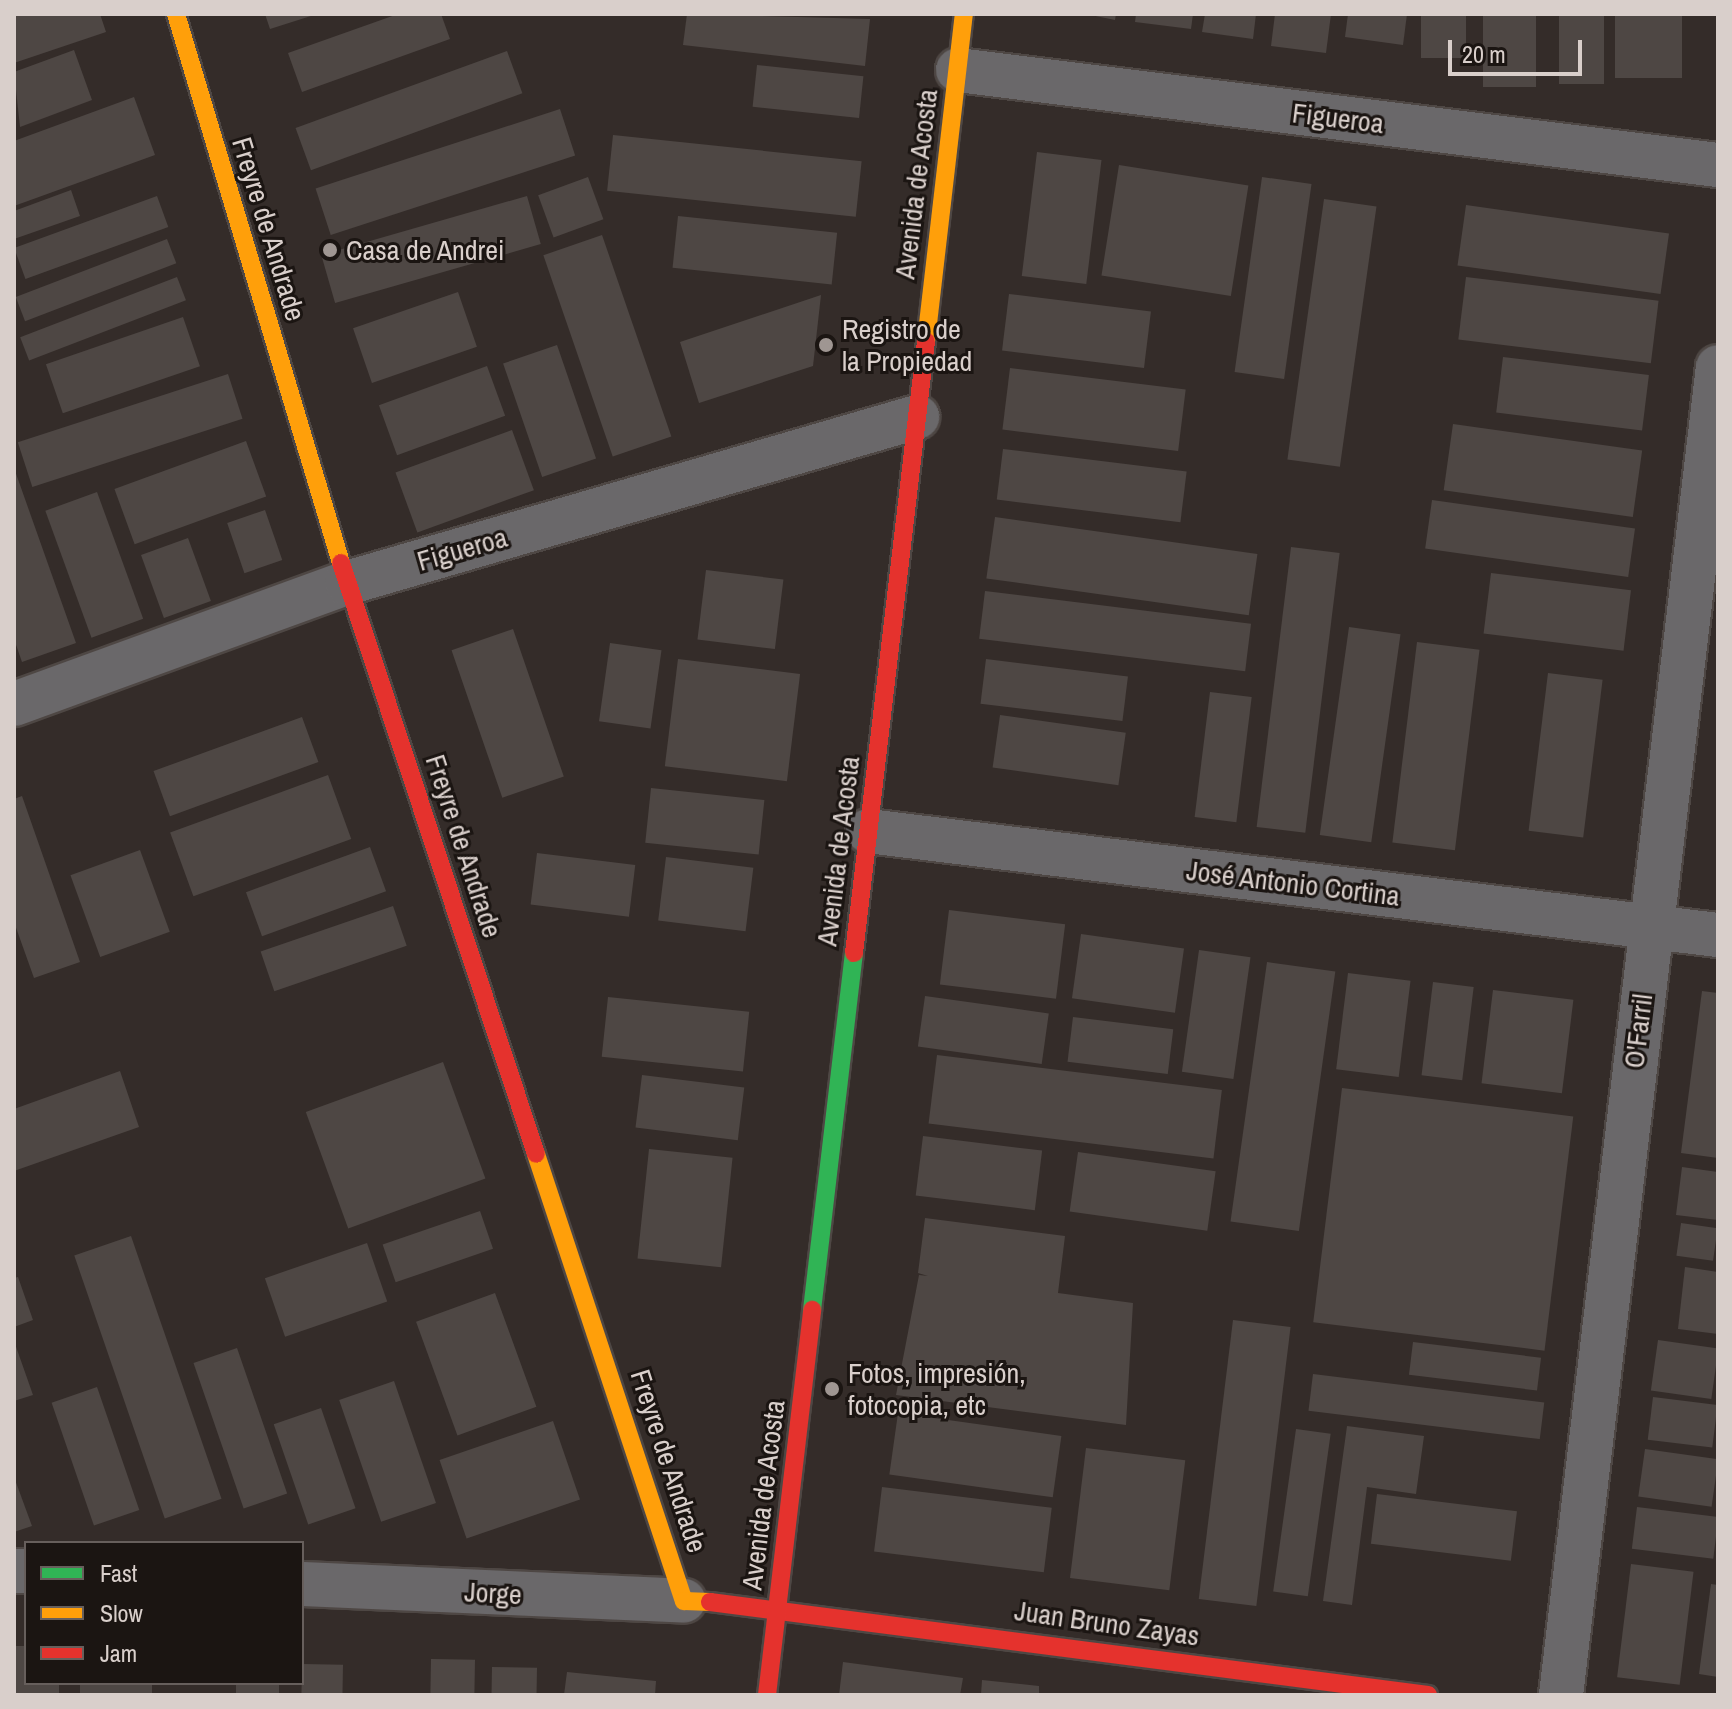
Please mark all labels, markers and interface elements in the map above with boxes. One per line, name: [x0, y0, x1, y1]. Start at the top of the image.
scale bar: [1452, 24, 1586, 74]
text: 20 m: [1462, 38, 1506, 70]
street label: Avenida de Acosta: [888, 86, 944, 282]
street label: Figueroa: [1290, 96, 1386, 140]
street label: Freyre de Andrade: [225, 133, 313, 325]
place label: Casa de Andrei: [346, 233, 506, 267]
marker: Casa de Andrei: [321, 241, 339, 259]
place label: Registro de la Propiedad: [842, 312, 972, 378]
marker: Registro de la Propiedad: [817, 336, 835, 354]
street label: Figueroa: [413, 520, 511, 578]
street label: Freyre de Andrade: [418, 750, 510, 942]
street label: Avenida de Acosta: [810, 753, 866, 949]
street label: José Antonio Cortina: [1184, 853, 1402, 913]
street label: O'Farril: [1617, 992, 1659, 1070]
place label: Fotos, impresión, fotocopia, etc: [848, 1356, 1026, 1422]
street label: Freyre de Andrade: [623, 1365, 715, 1557]
marker: Fotos, impresión, fotocopia, etc: [823, 1380, 841, 1398]
street label: Avenida de Acosta: [735, 1397, 791, 1593]
legend: [24, 1541, 304, 1685]
text: Fast: [100, 1557, 137, 1589]
street label: Jorge: [463, 1575, 523, 1611]
street label: Juan Bruno Zayas: [1012, 1593, 1202, 1653]
text: Slow: [100, 1597, 143, 1629]
text: Jam: [100, 1637, 137, 1669]

